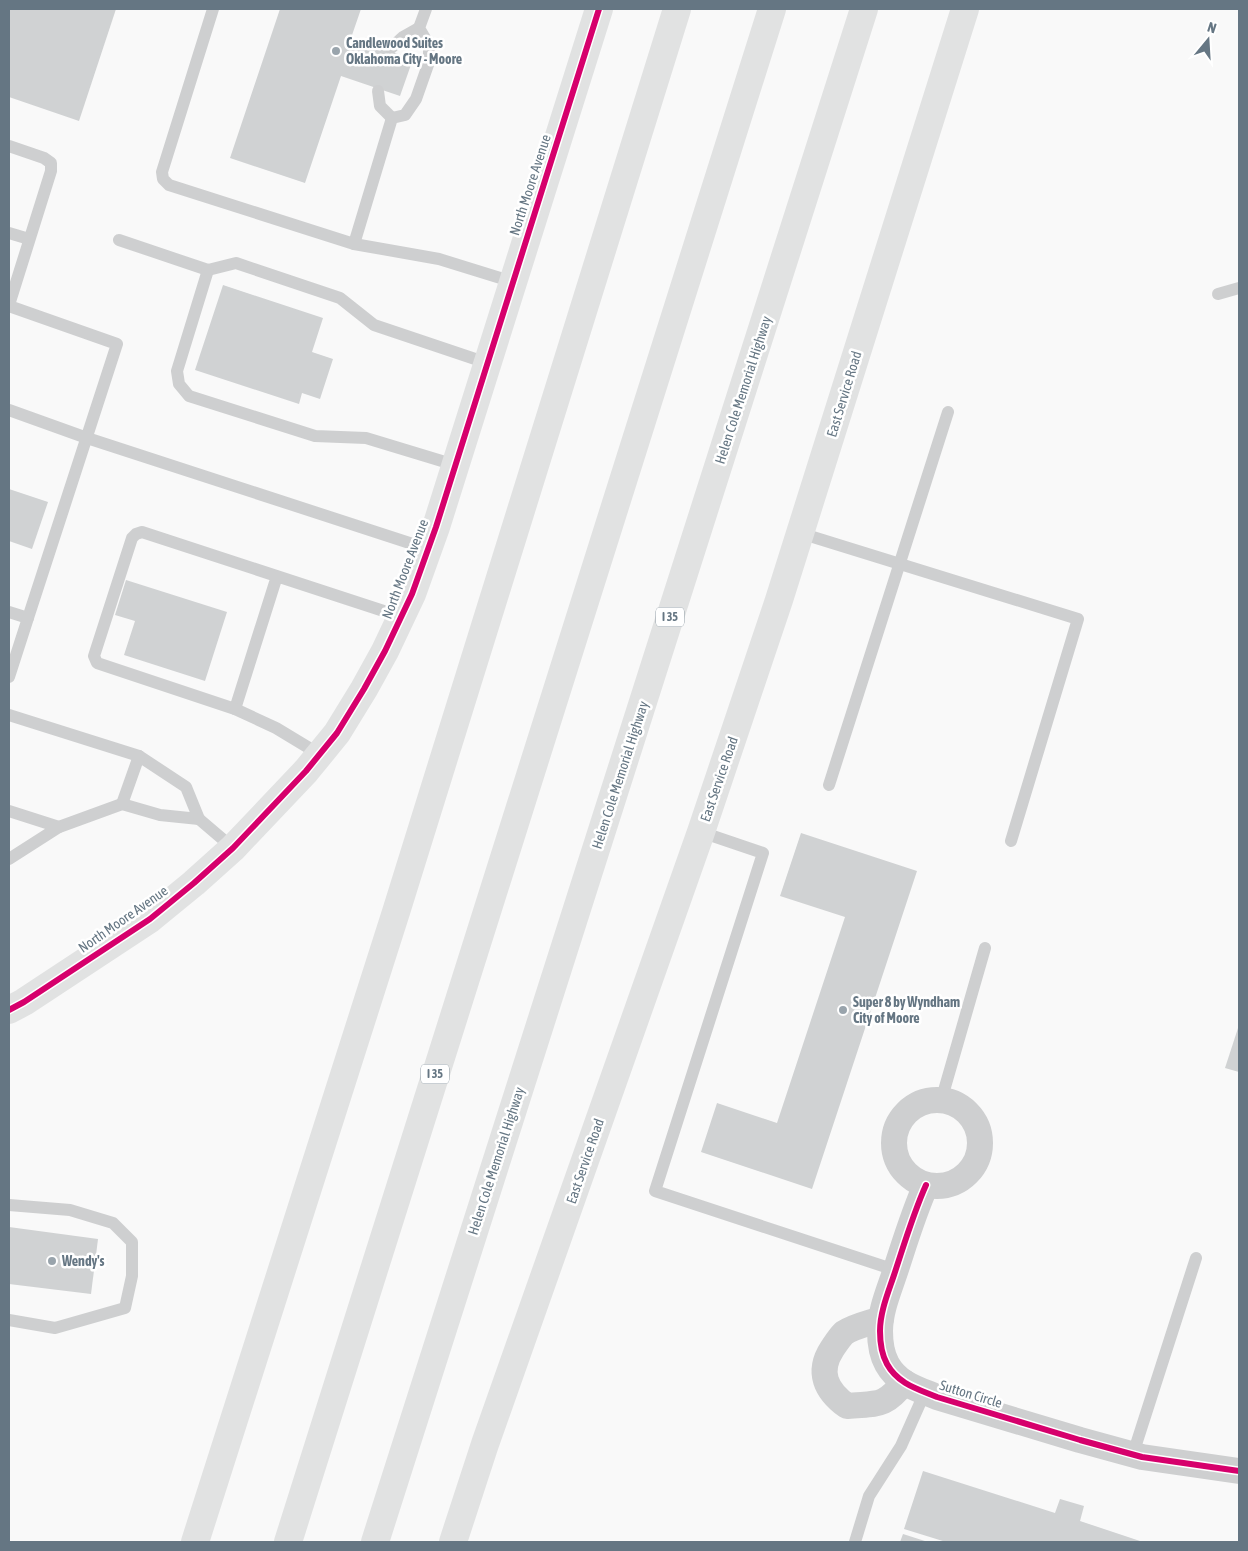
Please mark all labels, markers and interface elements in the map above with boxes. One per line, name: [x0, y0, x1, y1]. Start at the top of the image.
north arrow: [1183, 15, 1233, 65]
text: N: [1206, 19, 1218, 37]
place label: Candlewood Suites Oklahoma City - Moore: [346, 35, 462, 67]
marker: Candlewood Suites Oklahoma City - Moore: [330, 45, 342, 57]
street label: North Moore Avenue: [506, 132, 554, 238]
street label: Helen Cole Memorial Highway: [712, 314, 775, 466]
street label: East Service Road: [823, 349, 865, 439]
street label: North Moore Avenue: [379, 517, 431, 621]
road number: I 35: [656, 608, 684, 626]
street label: Helen Cole Memorial Highway: [589, 699, 652, 851]
street label: East Service Road: [697, 734, 741, 824]
street label: North Moore Avenue: [75, 882, 171, 956]
place label: Super 8 by Wyndham City of Moore: [853, 994, 960, 1026]
marker: Super 8 by Wyndham City of Moore: [837, 1004, 849, 1016]
road number: I 35: [421, 1064, 449, 1084]
street label: Helen Cole Memorial Highway: [465, 1085, 528, 1237]
street label: East Service Road: [563, 1116, 607, 1206]
place label: Wendy's: [61, 1253, 105, 1269]
marker: Wendy's: [46, 1255, 58, 1267]
street label: Sutton Circle: [938, 1377, 1004, 1411]

